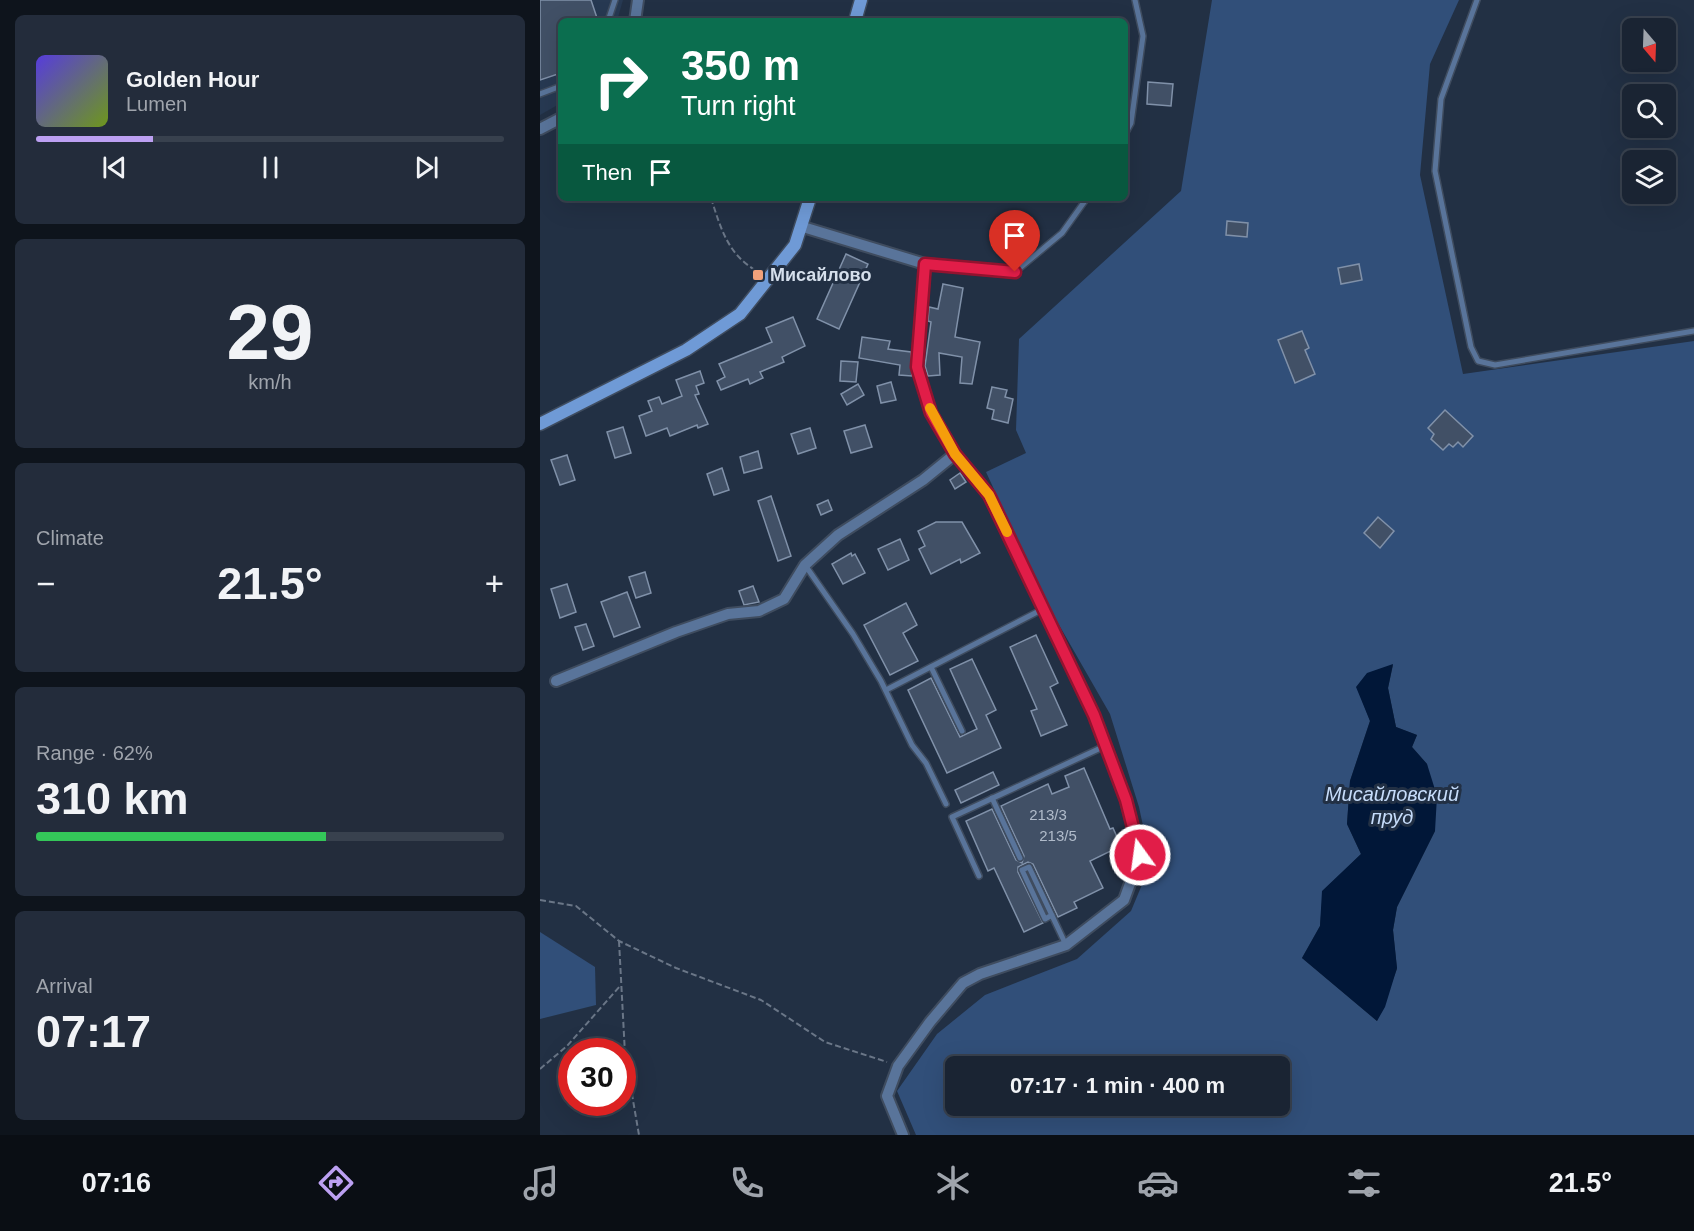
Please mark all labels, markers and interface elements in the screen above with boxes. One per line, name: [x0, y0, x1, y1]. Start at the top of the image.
north arrow: [1622, 18, 1676, 72]
map controls: [1622, 18, 1676, 204]
icon: right: [582, 42, 660, 120]
text: 350 m: [681, 42, 800, 89]
text: Golden Hour: [126, 67, 259, 92]
button: search: [1622, 84, 1676, 138]
text: Turn right: [681, 91, 796, 121]
text: Lumen: [126, 93, 187, 115]
button: layers: [1622, 150, 1676, 204]
icon: previous: [98, 151, 131, 184]
icon: pause: [254, 151, 287, 184]
icon: next: [410, 151, 443, 184]
icon: arrive: [644, 156, 677, 189]
text: Then: [582, 160, 632, 185]
pin: [989, 210, 1040, 272]
icon: arrive: [998, 219, 1031, 252]
place label: Мисайлово: [770, 265, 871, 285]
marker: Мисайлово: [751, 268, 765, 282]
text: 29: [227, 288, 313, 376]
text: km/h: [248, 371, 292, 393]
text: Climate: [36, 527, 104, 549]
text: 21.5°: [217, 558, 323, 609]
text: −: [36, 565, 55, 602]
text: +: [485, 565, 504, 602]
text: Range · 62%: [36, 742, 153, 764]
text: 310 km: [36, 773, 189, 824]
water label: Мисайловский пруд: [1325, 783, 1459, 828]
house number: 213/3: [1029, 806, 1067, 823]
position arrow: [1108, 823, 1172, 887]
house number: 213/5: [1039, 827, 1077, 844]
text: Arrival: [36, 975, 93, 997]
text: 07:17: [36, 1006, 151, 1057]
speed limit sign: 30: [558, 1038, 636, 1116]
text: 07:17 · 1 min · 400 m: [1010, 1073, 1225, 1098]
icon: directions: [315, 1162, 357, 1204]
icon: music: [520, 1162, 562, 1204]
icon: phone: [726, 1162, 768, 1204]
icon: climate: [932, 1162, 974, 1204]
icon: car: [1137, 1162, 1179, 1204]
icon: filters: [1343, 1162, 1385, 1204]
text: 07:16: [82, 1168, 151, 1198]
text: 21.5°: [1549, 1168, 1612, 1198]

